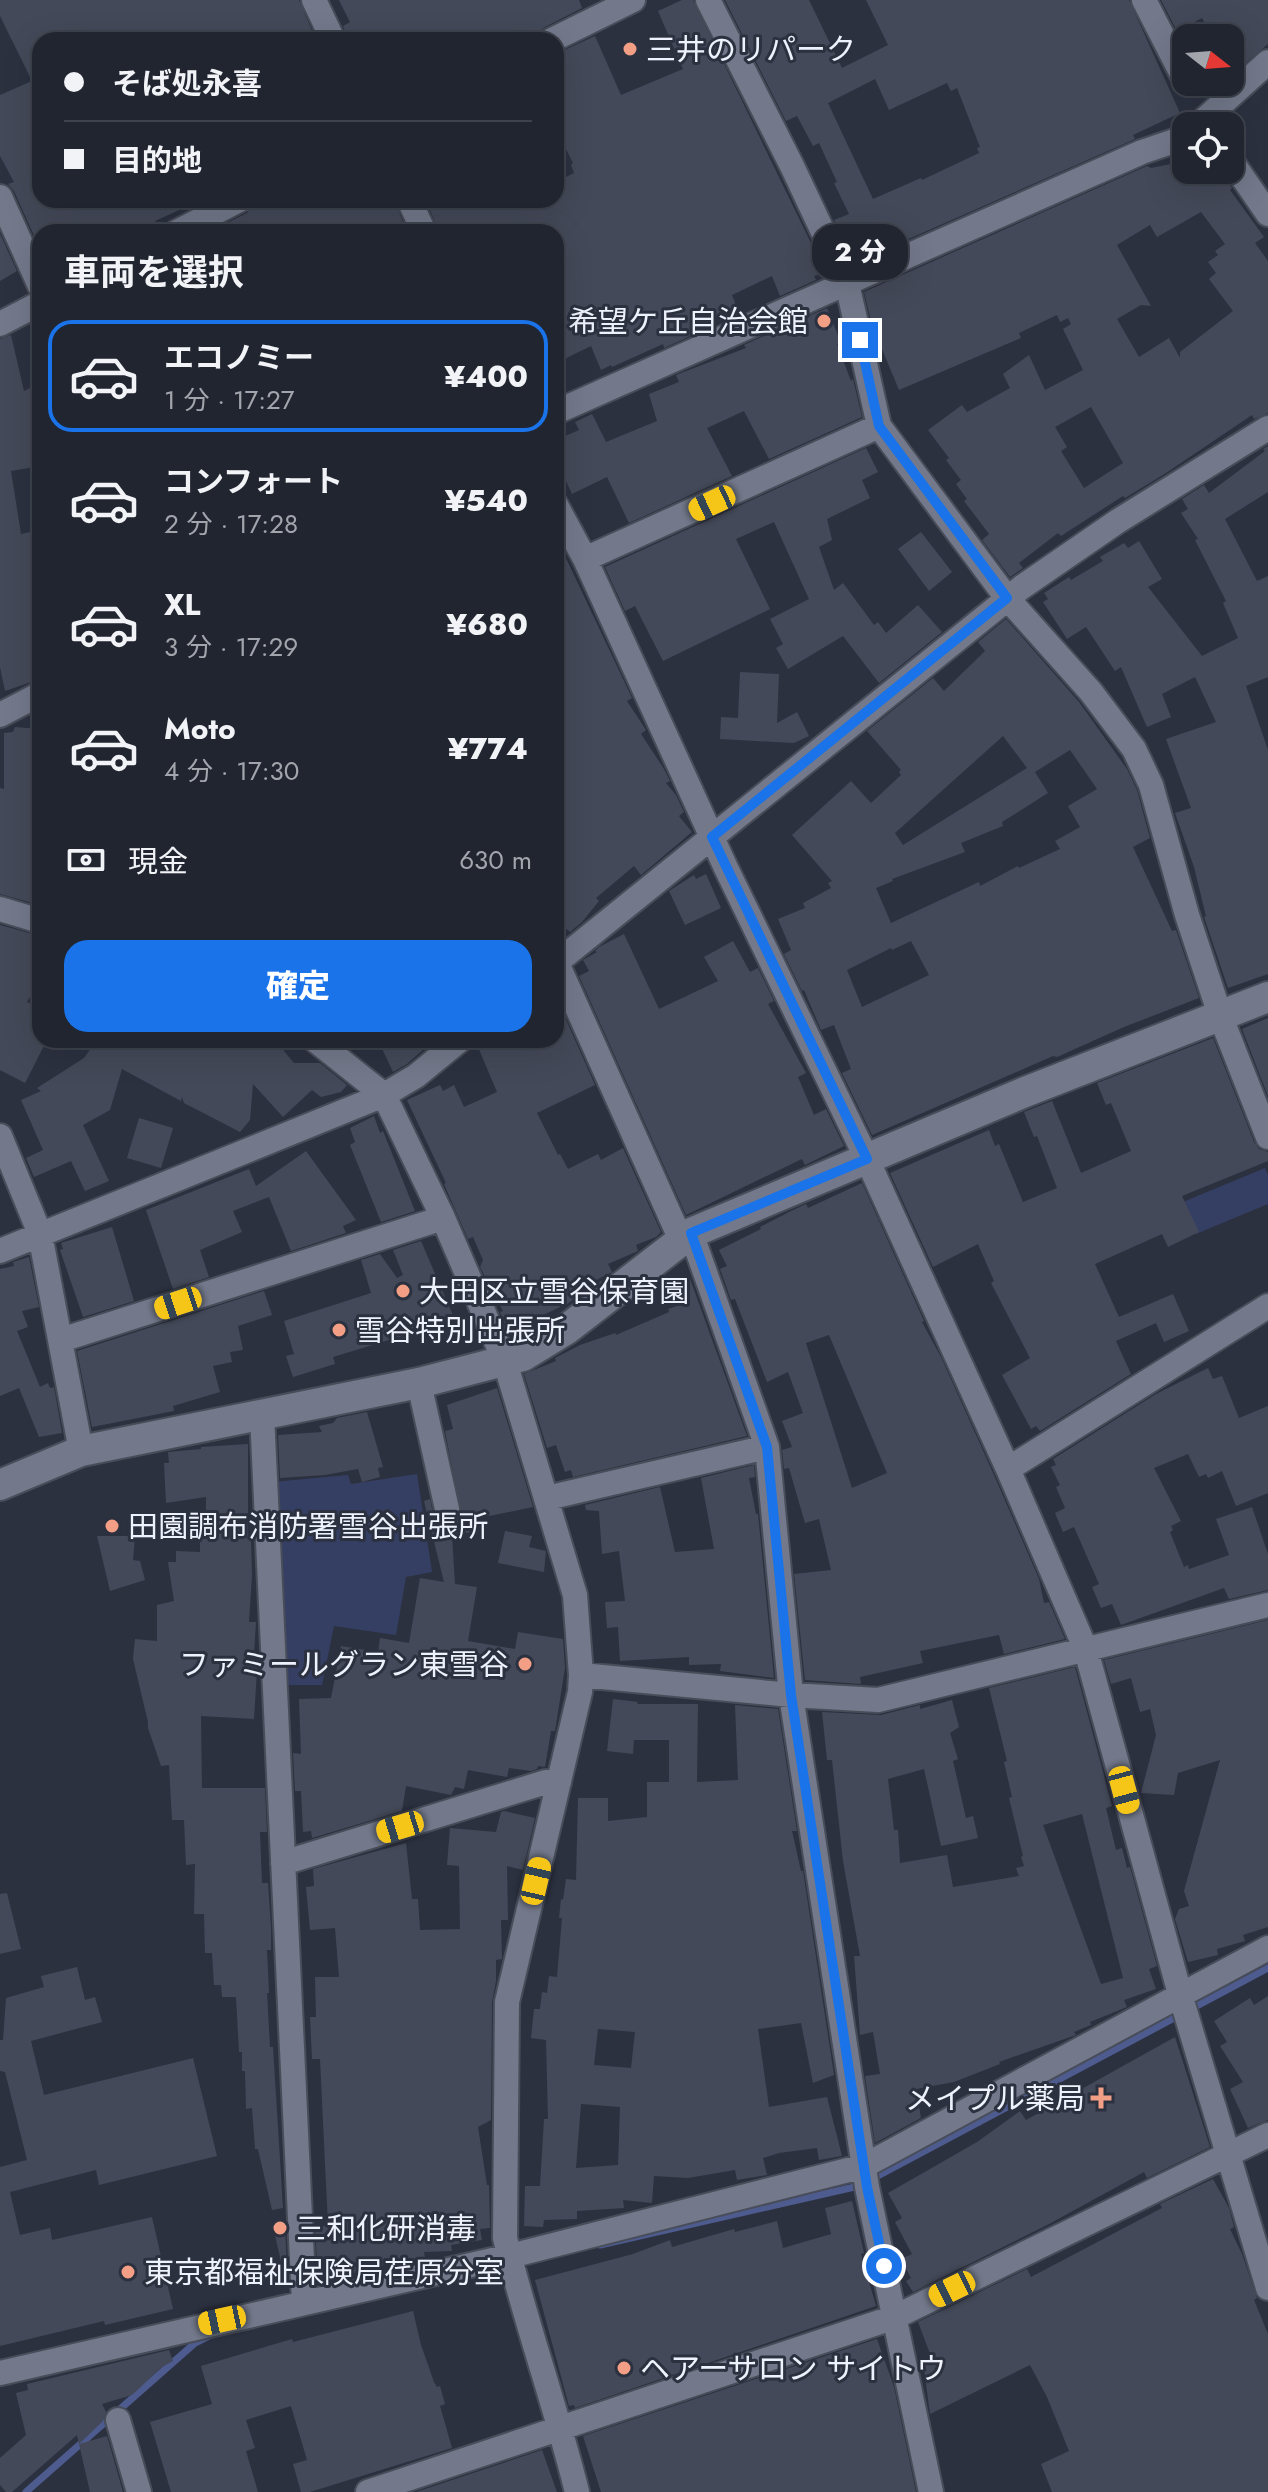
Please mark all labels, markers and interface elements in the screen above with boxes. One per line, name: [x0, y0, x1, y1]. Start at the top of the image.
north arrow: [1172, 24, 1244, 96]
map controls: [1172, 24, 1244, 184]
place label: 三井のリパーク: [646, 28, 856, 71]
marker: 三井のリパーク: [621, 40, 639, 58]
text: そば処永喜: [112, 62, 262, 105]
button: locate: [1172, 112, 1244, 184]
text: 目的地: [112, 139, 202, 182]
callout: 2 分: [812, 224, 908, 280]
text: 2 分: [834, 233, 886, 271]
text: 車両を選択: [64, 246, 244, 298]
place label: 希望ケ丘自治会館: [568, 300, 808, 343]
marker: 希望ケ丘自治会館: [815, 312, 833, 330]
route end: [842, 322, 878, 358]
text: エコノミー: [164, 336, 314, 379]
icon: car: [68, 340, 140, 412]
text: ¥400: [444, 355, 528, 398]
text: 1 分 · 17:27: [164, 381, 295, 419]
text: コンフォート: [164, 460, 343, 503]
icon: car: [68, 464, 140, 536]
text: ¥540: [445, 479, 528, 522]
car: [685, 482, 739, 524]
text: 2 分 · 17:28: [164, 505, 298, 543]
text: XL: [164, 583, 200, 626]
icon: car: [68, 588, 140, 660]
text: ¥680: [446, 603, 528, 646]
text: 3 分 · 17:29: [164, 628, 298, 666]
text: Moto: [164, 707, 236, 750]
icon: car: [68, 712, 140, 784]
text: ¥774: [448, 727, 528, 770]
text: 4 分 · 17:30: [164, 752, 299, 790]
icon: cash: [64, 838, 108, 882]
text: 現金: [128, 840, 188, 883]
text: 630 m: [459, 841, 532, 879]
button: 確定: [64, 940, 532, 1032]
place label: 大田区立雪谷保育園: [419, 1270, 689, 1313]
marker: 大田区立雪谷保育園: [394, 1282, 412, 1300]
car: [151, 1284, 205, 1322]
place label: 雪谷特別出張所: [355, 1309, 565, 1352]
marker: 雪谷特別出張所: [330, 1321, 348, 1339]
place label: 田園調布消防署雪谷出張所: [128, 1505, 488, 1548]
marker: 田園調布消防署雪谷出張所: [103, 1517, 121, 1535]
place label: ファミールグラン東雪谷: [179, 1643, 509, 1686]
marker: ファミールグラン東雪谷: [516, 1655, 534, 1673]
car: [1106, 1764, 1142, 1816]
car: [374, 1809, 426, 1845]
car: [519, 1855, 553, 1907]
place label: メイプル薬局: [905, 2077, 1085, 2120]
marker: メイプル薬局: [1092, 2089, 1110, 2107]
place label: 三和化研消毒: [296, 2207, 476, 2250]
marker: 三和化研消毒: [271, 2219, 289, 2237]
route start: [866, 2248, 902, 2284]
place label: 東京都福祉保険局荏原分室: [144, 2251, 504, 2294]
marker: 東京都福祉保険局荏原分室: [119, 2263, 137, 2281]
car: [925, 2268, 979, 2310]
car: [196, 2303, 248, 2337]
place label: ヘアーサロン サイトウ: [640, 2347, 947, 2390]
marker: ヘアーサロン サイトウ: [615, 2359, 633, 2377]

